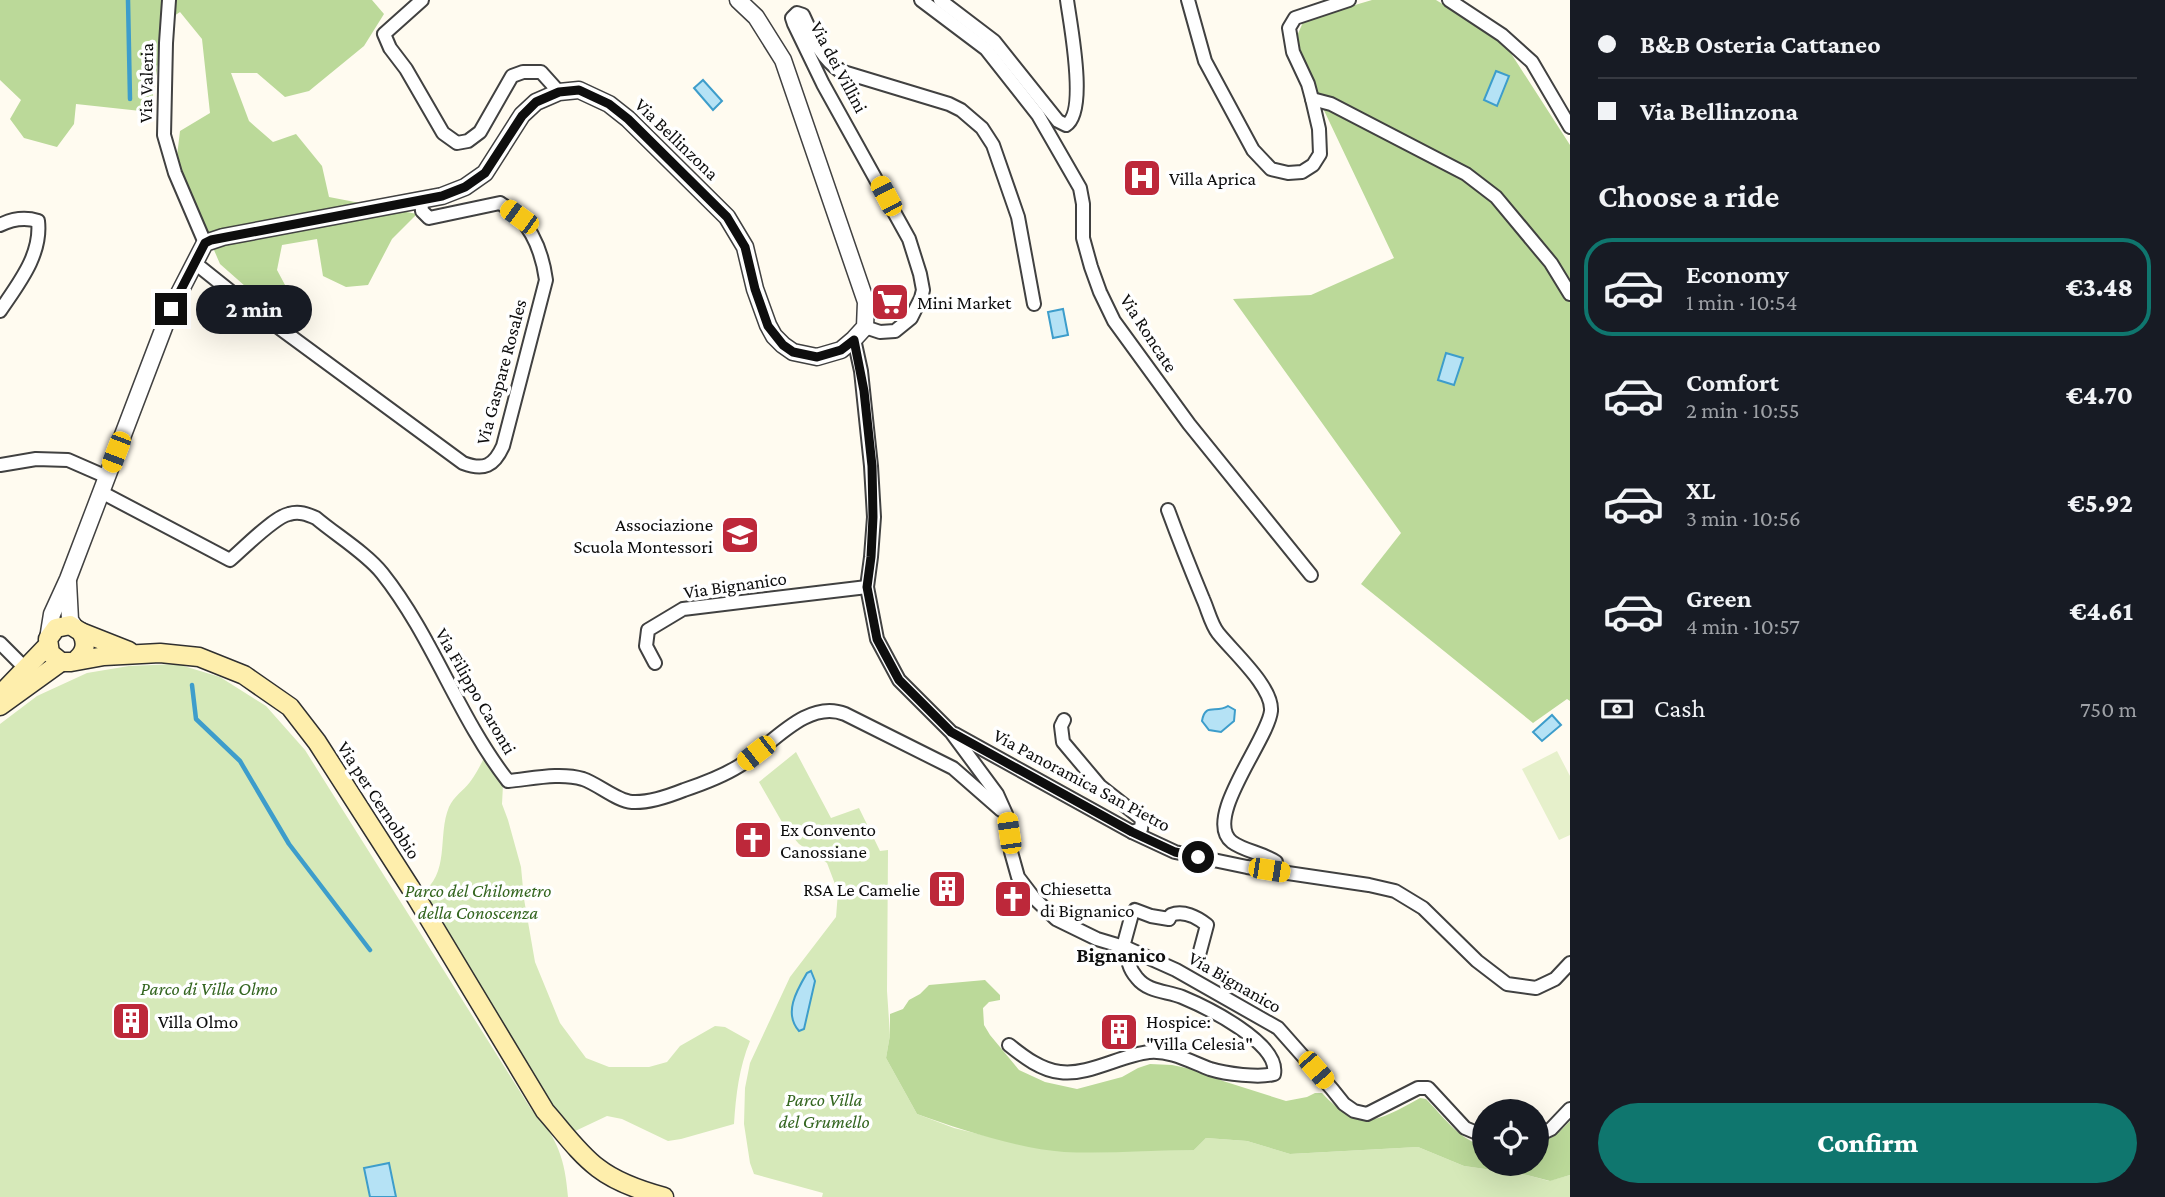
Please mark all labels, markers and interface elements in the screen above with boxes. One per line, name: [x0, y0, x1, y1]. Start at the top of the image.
street label: Via dei Villini: [806, 18, 872, 116]
text: B&B Osteria Cattaneo: [1640, 30, 1881, 59]
street label: Via Valeria: [135, 42, 157, 123]
street label: Via Bellinzona: [631, 94, 723, 184]
text: Via Bellinzona: [1640, 97, 1798, 126]
hospital icon: Villa Aprica: [1121, 157, 1163, 199]
place label: Villa Aprica: [1169, 168, 1256, 189]
car: [867, 173, 906, 219]
text: Choose a ride: [1598, 178, 1779, 214]
car: [496, 196, 543, 238]
icon: car: [1602, 256, 1665, 319]
text: Economy: [1686, 260, 1789, 289]
text: €3.48: [2066, 273, 2133, 302]
supermarket icon: Mini Market: [869, 281, 911, 323]
callout: 2 min: [196, 284, 311, 334]
text: 1 min · 10:54: [1686, 289, 1797, 315]
street label: Via Roncate: [1116, 290, 1182, 376]
place label: Mini Market: [917, 292, 1012, 313]
route end: [155, 293, 187, 325]
text: 2 min: [226, 296, 282, 322]
street label: Via Gaspare Rosales: [471, 297, 531, 447]
icon: car: [1602, 364, 1665, 427]
text: Comfort: [1686, 368, 1779, 397]
text: €4.70: [2066, 381, 2133, 410]
text: 2 min · 10:55: [1686, 397, 1800, 423]
car: [99, 429, 134, 475]
icon: car: [1602, 472, 1665, 535]
text: XL: [1686, 476, 1715, 505]
text: €5.92: [2068, 489, 2133, 518]
text: 3 min · 10:56: [1686, 505, 1801, 531]
place label: Associazione Scuola Montessori: [573, 514, 713, 557]
school or university icon: Associazione Scuola Montessori: [719, 514, 761, 556]
street label: Via Bignanico: [682, 567, 788, 603]
icon: car: [1602, 580, 1665, 643]
text: Green: [1686, 584, 1752, 613]
text: €4.61: [2070, 597, 2133, 626]
text: 4 min · 10:57: [1686, 613, 1800, 639]
street label: Via Filippo Caronti: [431, 624, 521, 758]
icon: cash: [1598, 690, 1636, 728]
text: Cash: [1654, 694, 1705, 723]
text: 750 m: [2080, 696, 2137, 722]
street label: Via Panoramica San Pietro: [990, 724, 1174, 836]
car: [733, 732, 780, 774]
street label: Via per Cernobbio: [333, 737, 425, 863]
car: [996, 811, 1023, 855]
church icon: Ex Convento Canossiane: [732, 819, 774, 861]
place label: Ex Convento Canossiane: [780, 819, 876, 862]
route start: [1182, 841, 1214, 873]
car: [1247, 856, 1292, 884]
building icon: RSA Le Camelie: [926, 868, 968, 910]
church icon: Chiesetta di Bignanico: [992, 878, 1034, 920]
place label: Chiesetta di Bignanico: [1040, 878, 1134, 921]
place label: RSA Le Camelie: [803, 879, 920, 900]
park label: Parco del Chilometro della Conoscenza: [405, 880, 551, 923]
district label: Bignanico: [1076, 943, 1166, 967]
street label: Via Bignanico: [1185, 947, 1285, 1017]
park label: Parco di Villa Olmo: [140, 978, 278, 999]
building icon: Villa Olmo: [110, 1000, 152, 1042]
place label: Villa Olmo: [158, 1011, 238, 1032]
building icon: Hospice: "Villa Celesia": [1098, 1011, 1140, 1053]
place label: Hospice: "Villa Celesia": [1146, 1011, 1253, 1054]
car: [1295, 1047, 1338, 1093]
park label: Parco Villa del Grumello: [779, 1089, 870, 1132]
map controls: [1472, 1099, 1549, 1176]
button: locate: [1472, 1099, 1549, 1176]
button: Confirm: [1598, 1103, 2137, 1183]

